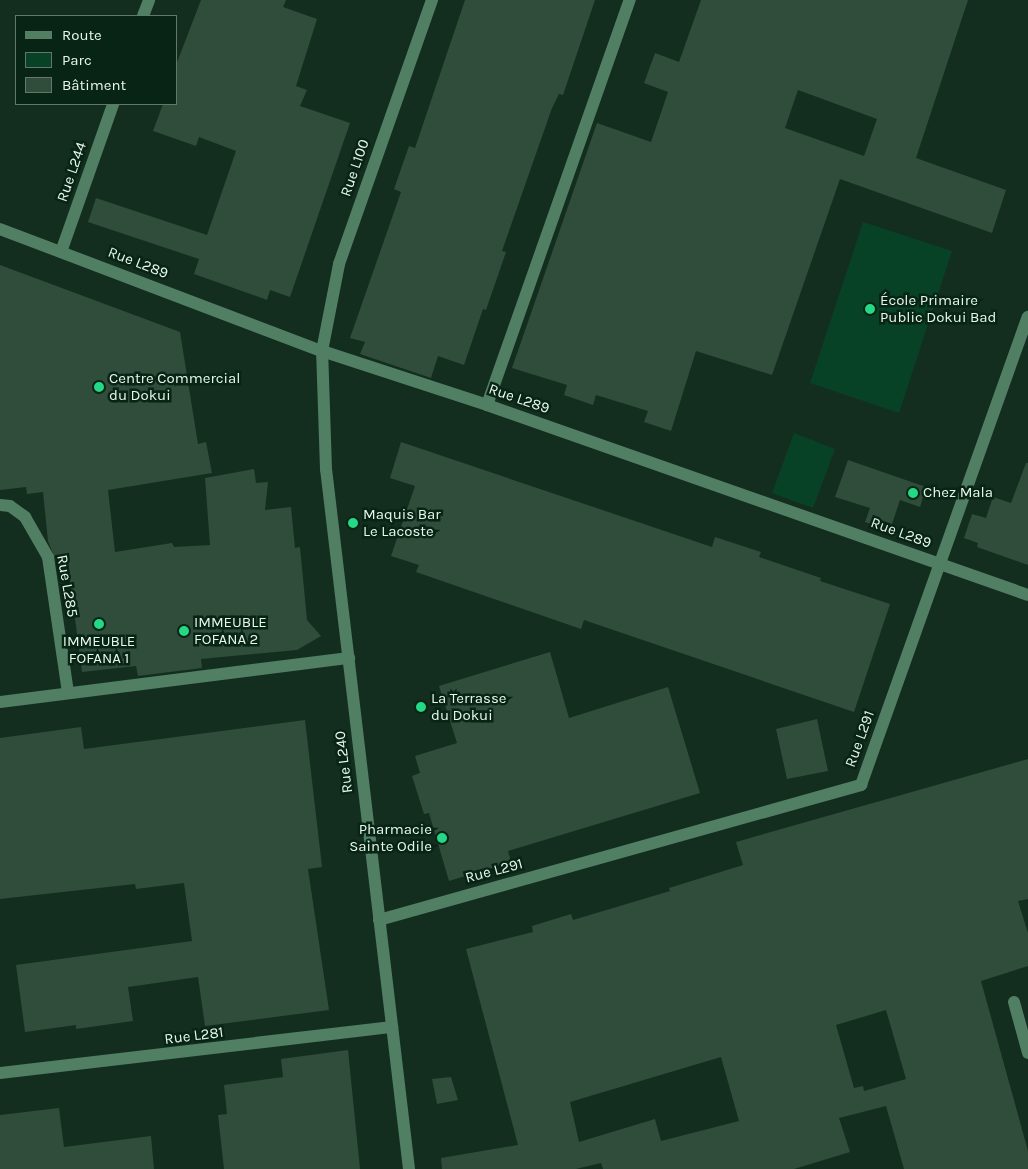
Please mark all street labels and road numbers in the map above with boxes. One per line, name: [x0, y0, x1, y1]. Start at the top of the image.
street label: Rue L100: [337, 137, 373, 199]
street label: Rue L244: [53, 140, 91, 204]
street label: Rue L289: [105, 243, 171, 283]
street label: Rue L289: [486, 380, 552, 418]
street label: Rue L289: [868, 514, 934, 552]
street label: Rue L285: [53, 553, 81, 619]
street label: Rue L291: [841, 708, 879, 770]
street label: Rue L240: [331, 730, 357, 794]
street label: Rue L291: [463, 855, 525, 887]
street label: Rue L281: [163, 1023, 225, 1049]

